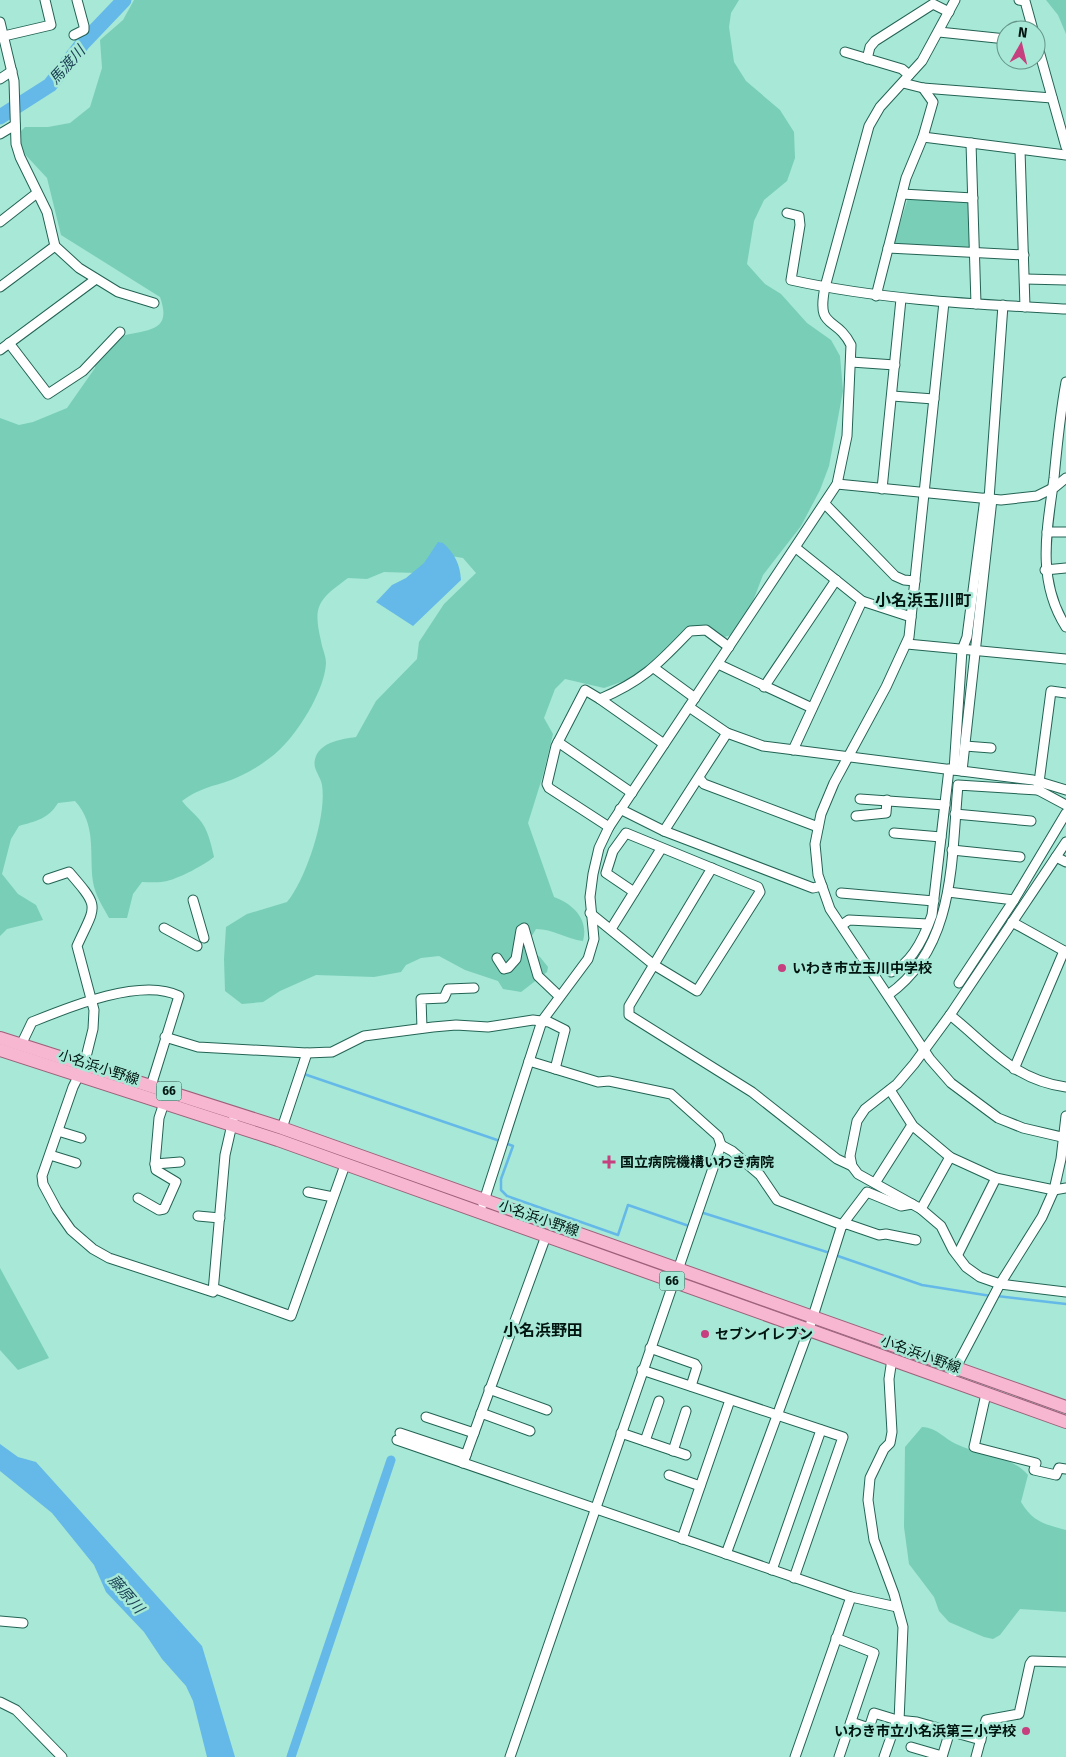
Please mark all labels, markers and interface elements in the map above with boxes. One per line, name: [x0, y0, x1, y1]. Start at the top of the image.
north arrow: [996, 20, 1046, 70]
text: N: [1017, 24, 1029, 42]
water label: 馬渡川: [45, 41, 90, 88]
district label: 小名浜玉川町: [875, 591, 971, 610]
place label: いわき市立玉川中学校: [792, 960, 932, 977]
marker: いわき市立玉川中学校: [776, 962, 788, 974]
street label: 小名浜小野線: [56, 1046, 141, 1089]
road number: 66: [156, 1082, 182, 1100]
place label: 国立病院機構いわき病院: [620, 1154, 774, 1171]
marker: 国立病院機構いわき病院: [602, 1155, 616, 1169]
street label: 小名浜小野線: [496, 1197, 581, 1240]
road number: 66: [660, 1272, 684, 1290]
district label: 小名浜野田: [503, 1321, 583, 1340]
place label: セブンイレブン: [715, 1326, 813, 1343]
marker: セブンイレブン: [699, 1328, 711, 1340]
street label: 小名浜小野線: [878, 1332, 963, 1377]
water label: 藤原川: [104, 1571, 149, 1618]
place label: いわき市立小名浜第三小学校: [834, 1723, 1016, 1740]
marker: いわき市立小名浜第三小学校: [1020, 1725, 1032, 1737]

